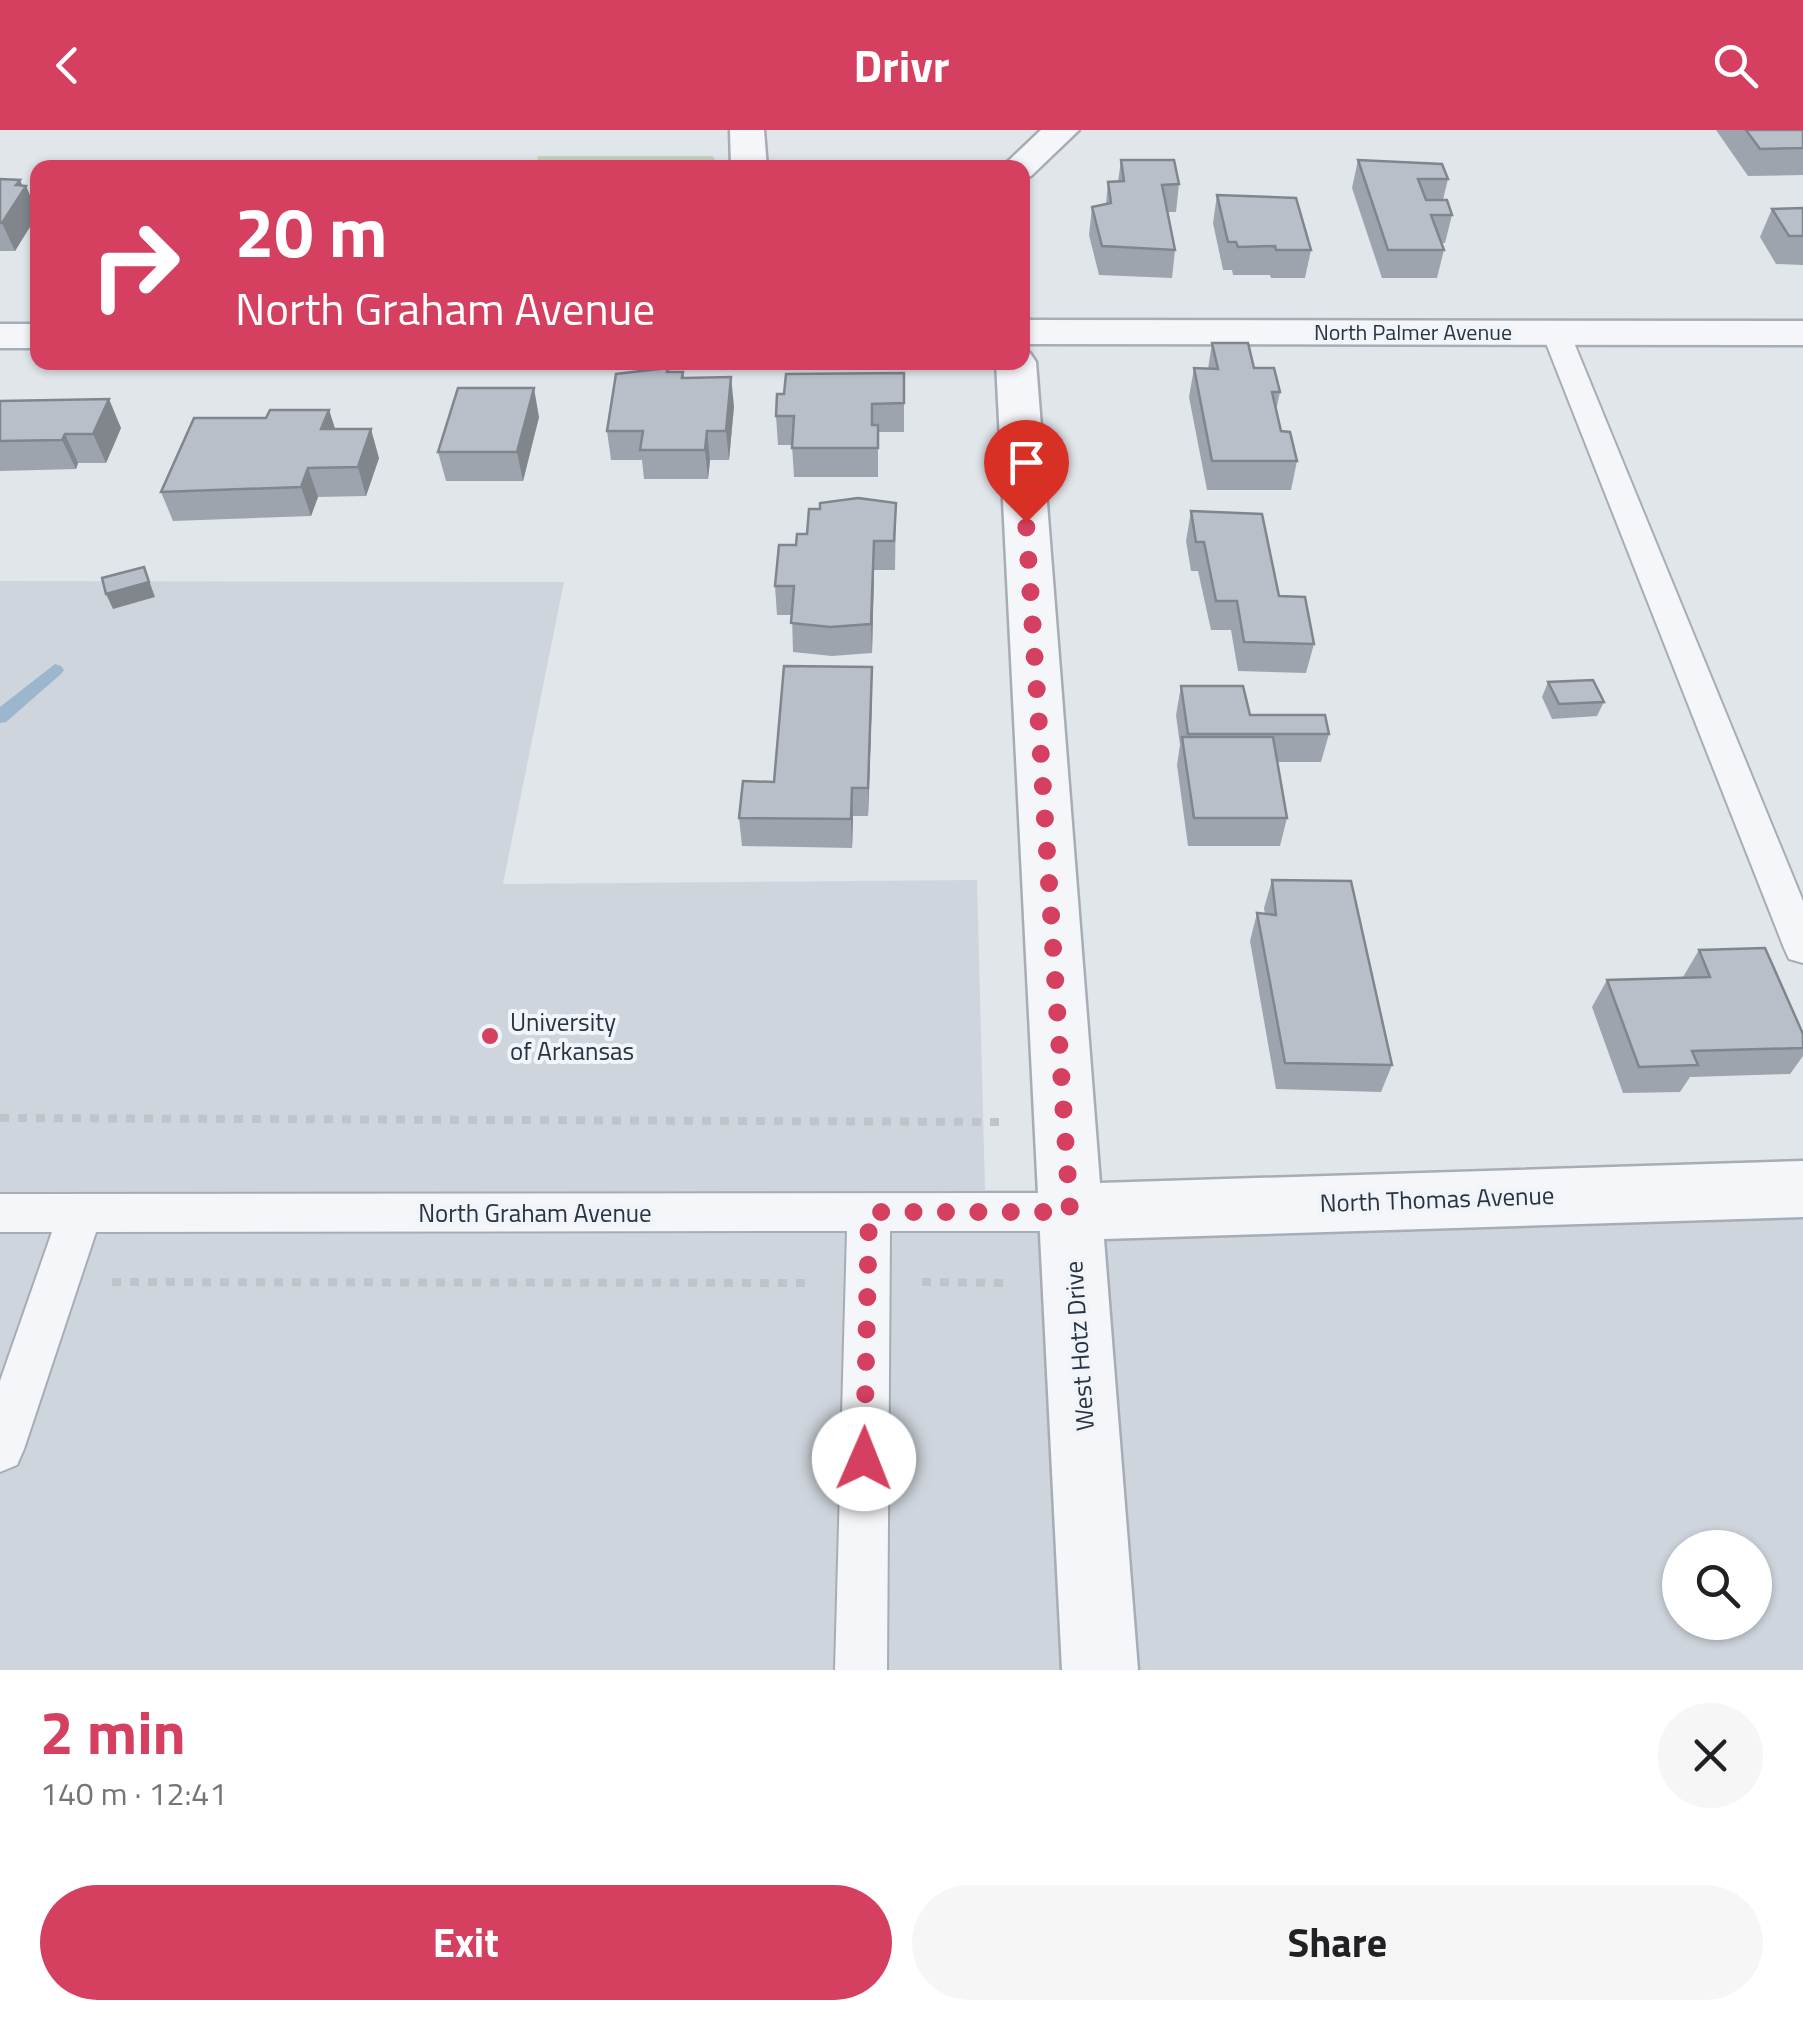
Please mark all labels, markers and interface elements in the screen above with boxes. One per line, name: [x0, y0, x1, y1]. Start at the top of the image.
text: Drivr: [853, 31, 950, 99]
icon: back: [40, 38, 95, 93]
icon: search: [1708, 38, 1763, 93]
text: 20 m: [235, 178, 388, 284]
icon: right: [70, 200, 200, 330]
text: North Graham Avenue: [235, 274, 655, 342]
street label: North Palmer Avenue: [1314, 315, 1512, 349]
pin: [984, 420, 1069, 523]
icon: arrive: [999, 435, 1054, 490]
place label: University of Arkansas: [510, 1003, 634, 1070]
marker: University of Arkansas: [479, 1025, 501, 1047]
street label: North Thomas Avenue: [1319, 1176, 1555, 1222]
street label: North Graham Avenue: [418, 1194, 652, 1232]
street label: West Hotz Drive: [1054, 1260, 1104, 1432]
position arrow: [812, 1407, 916, 1511]
map controls: [1662, 1530, 1772, 1640]
button: search: [1662, 1530, 1772, 1640]
text: 2 min: [40, 1686, 186, 1777]
button: close: [1658, 1703, 1763, 1808]
text: 140 m · 12:41: [40, 1769, 227, 1817]
button: Exit: [40, 1885, 892, 2000]
button: Share: [912, 1885, 1763, 2000]

